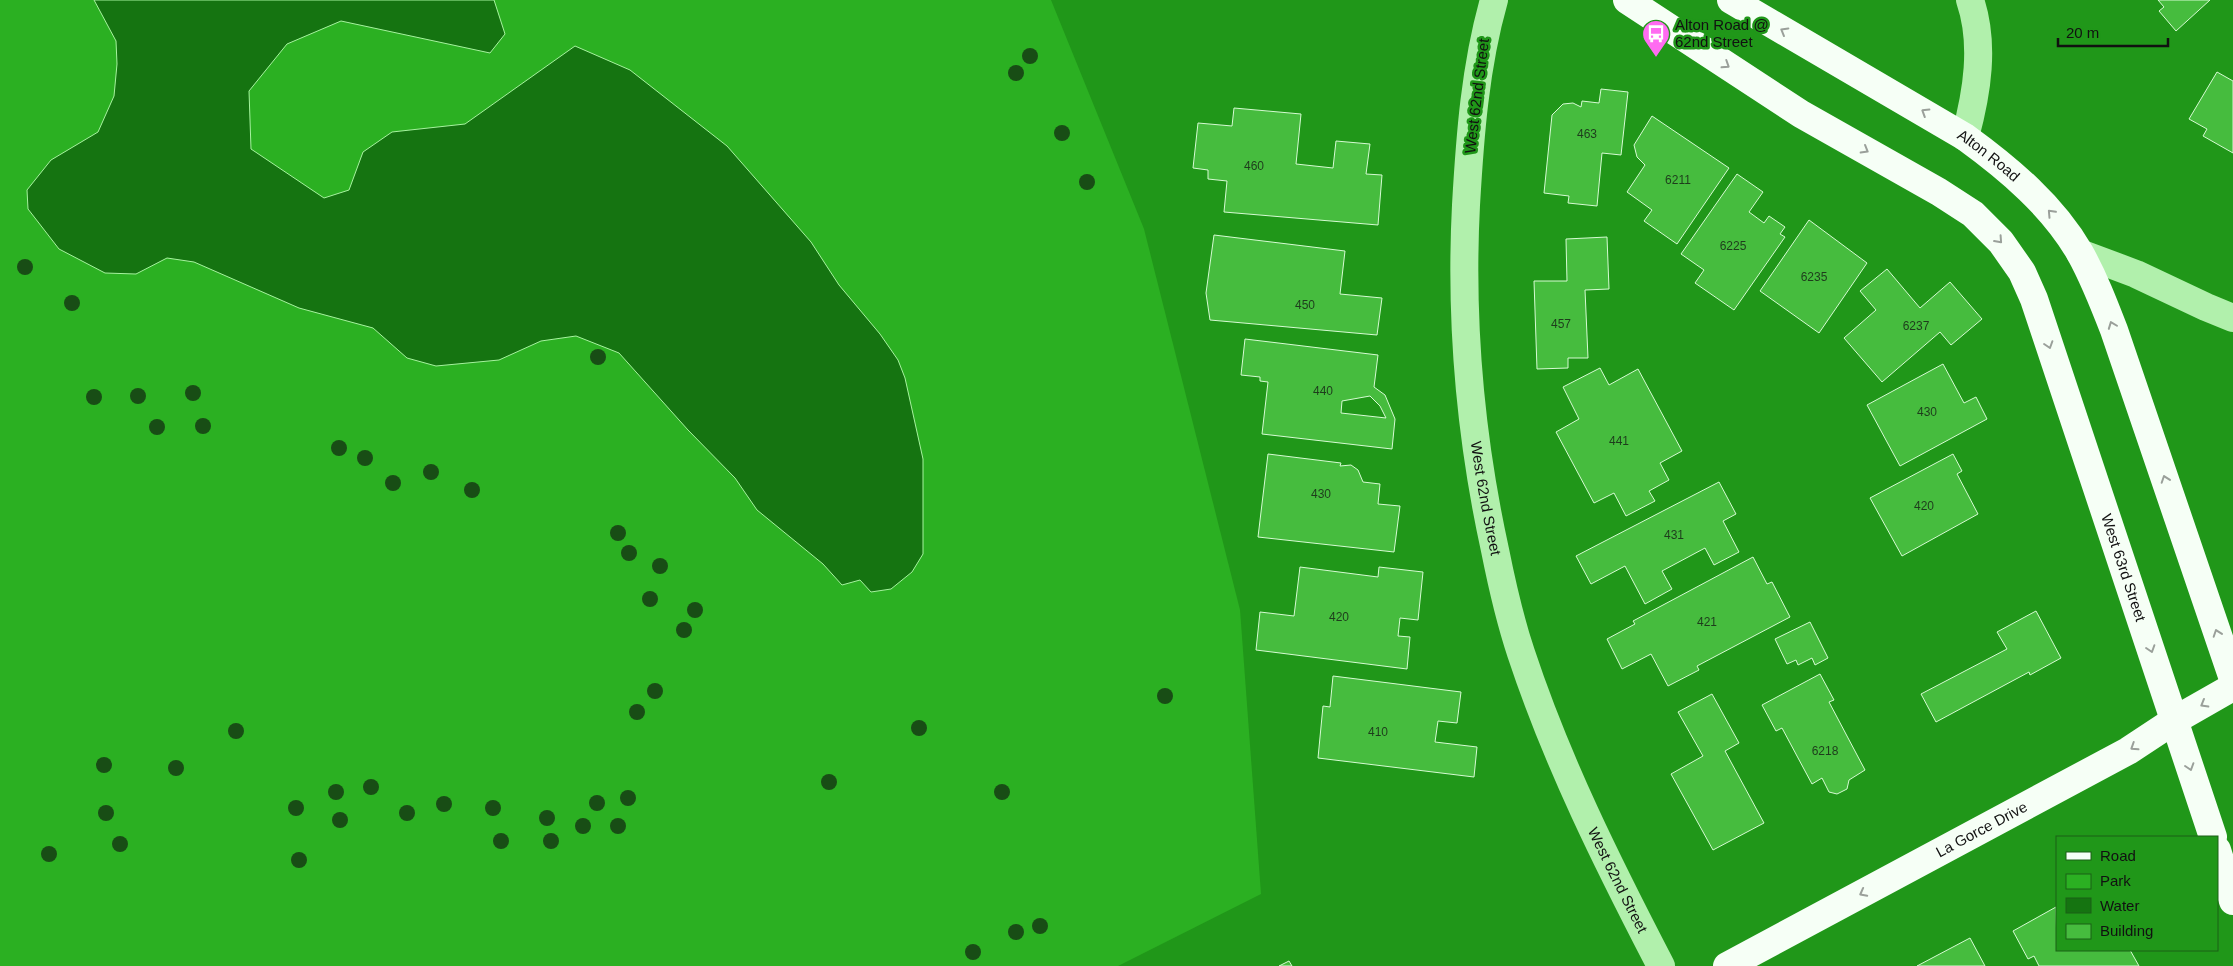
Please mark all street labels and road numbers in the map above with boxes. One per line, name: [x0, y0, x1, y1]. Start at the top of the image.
street label: West 62nd Street: [1461, 37, 1492, 154]
street label: Alton Road: [1955, 126, 2023, 185]
street label: West 62nd Street: [1468, 440, 1505, 558]
street label: West 63rd Street: [2098, 512, 2150, 624]
street label: La Gorce Drive: [1933, 798, 2030, 860]
street label: West 62nd Street: [1585, 824, 1652, 936]

